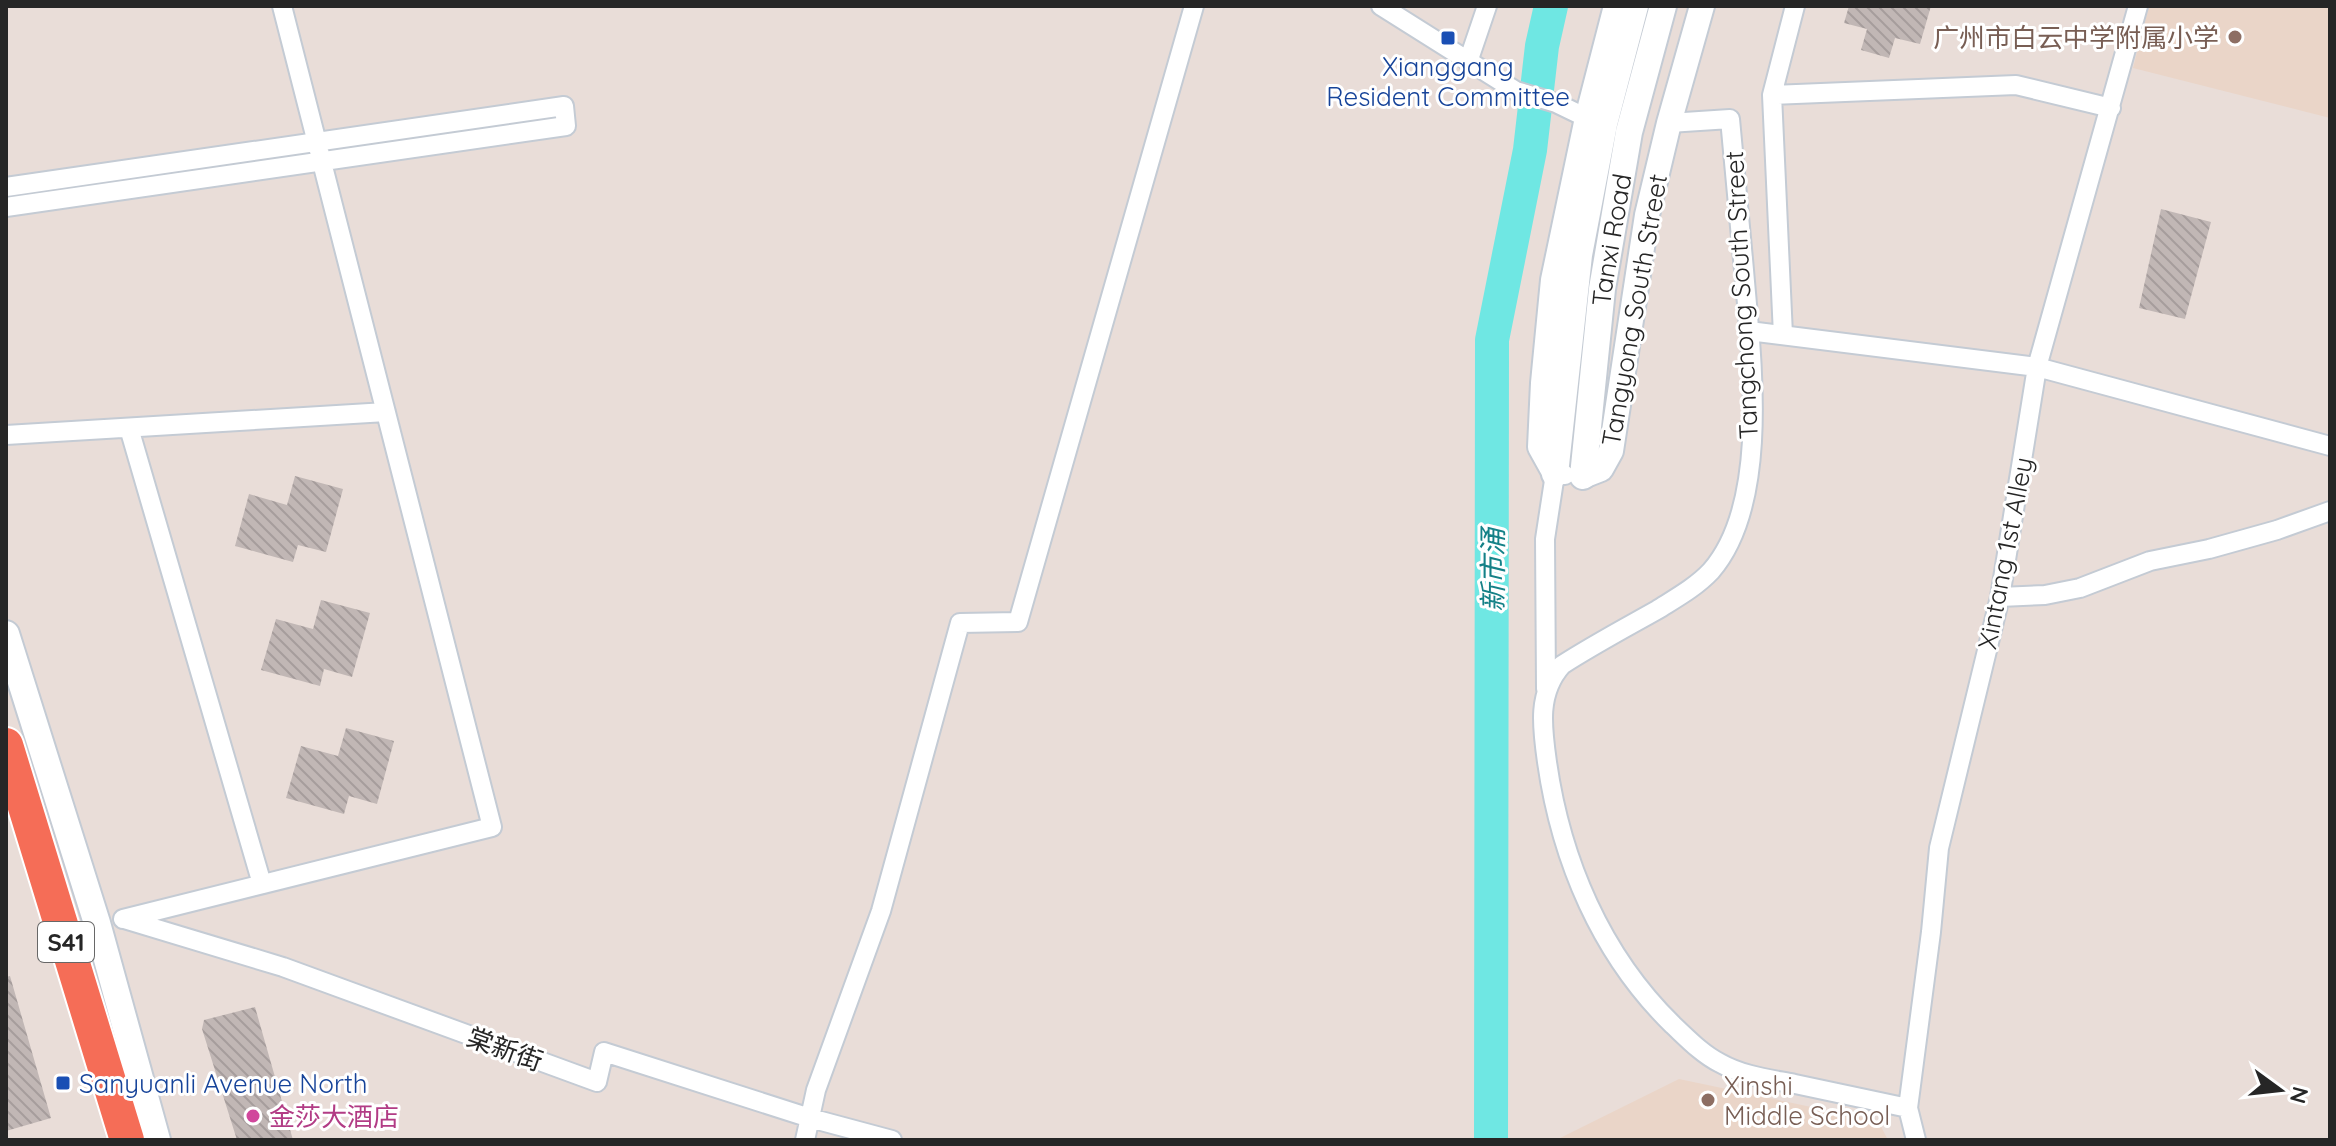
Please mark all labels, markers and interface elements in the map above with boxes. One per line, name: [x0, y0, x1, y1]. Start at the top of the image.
place label: 广州市白云中学附属小学: [1933, 21, 2219, 54]
marker: 广州市白云中学附属小学: [2226, 28, 2244, 46]
marker: Xianggang Resident Committee: [1439, 29, 1457, 47]
place label: Xianggang Resident Committee: [1326, 50, 1570, 113]
street label: Tangchong South Street: [1717, 150, 1765, 440]
street label: Tanxi Road: [1584, 171, 1638, 307]
street label: Tangyong South Street: [1594, 171, 1674, 449]
street label: Xintang 1st Alley: [1970, 454, 2040, 652]
water label: 新市涌: [1475, 525, 1510, 612]
road number: S41: [38, 922, 94, 962]
street label: 棠新街: [463, 1020, 547, 1078]
north arrow: [2240, 1050, 2320, 1130]
place label: Sanyuanli Avenue North: [79, 1067, 368, 1100]
place label: Xinshi Middle School: [1724, 1069, 1890, 1132]
marker: Sanyuanli Avenue North: [54, 1074, 72, 1092]
text: N: [2284, 1084, 2315, 1107]
marker: Xinshi Middle School: [1699, 1091, 1717, 1109]
place label: 金莎大酒店: [269, 1100, 399, 1133]
marker: 金莎大酒店: [244, 1107, 262, 1125]

